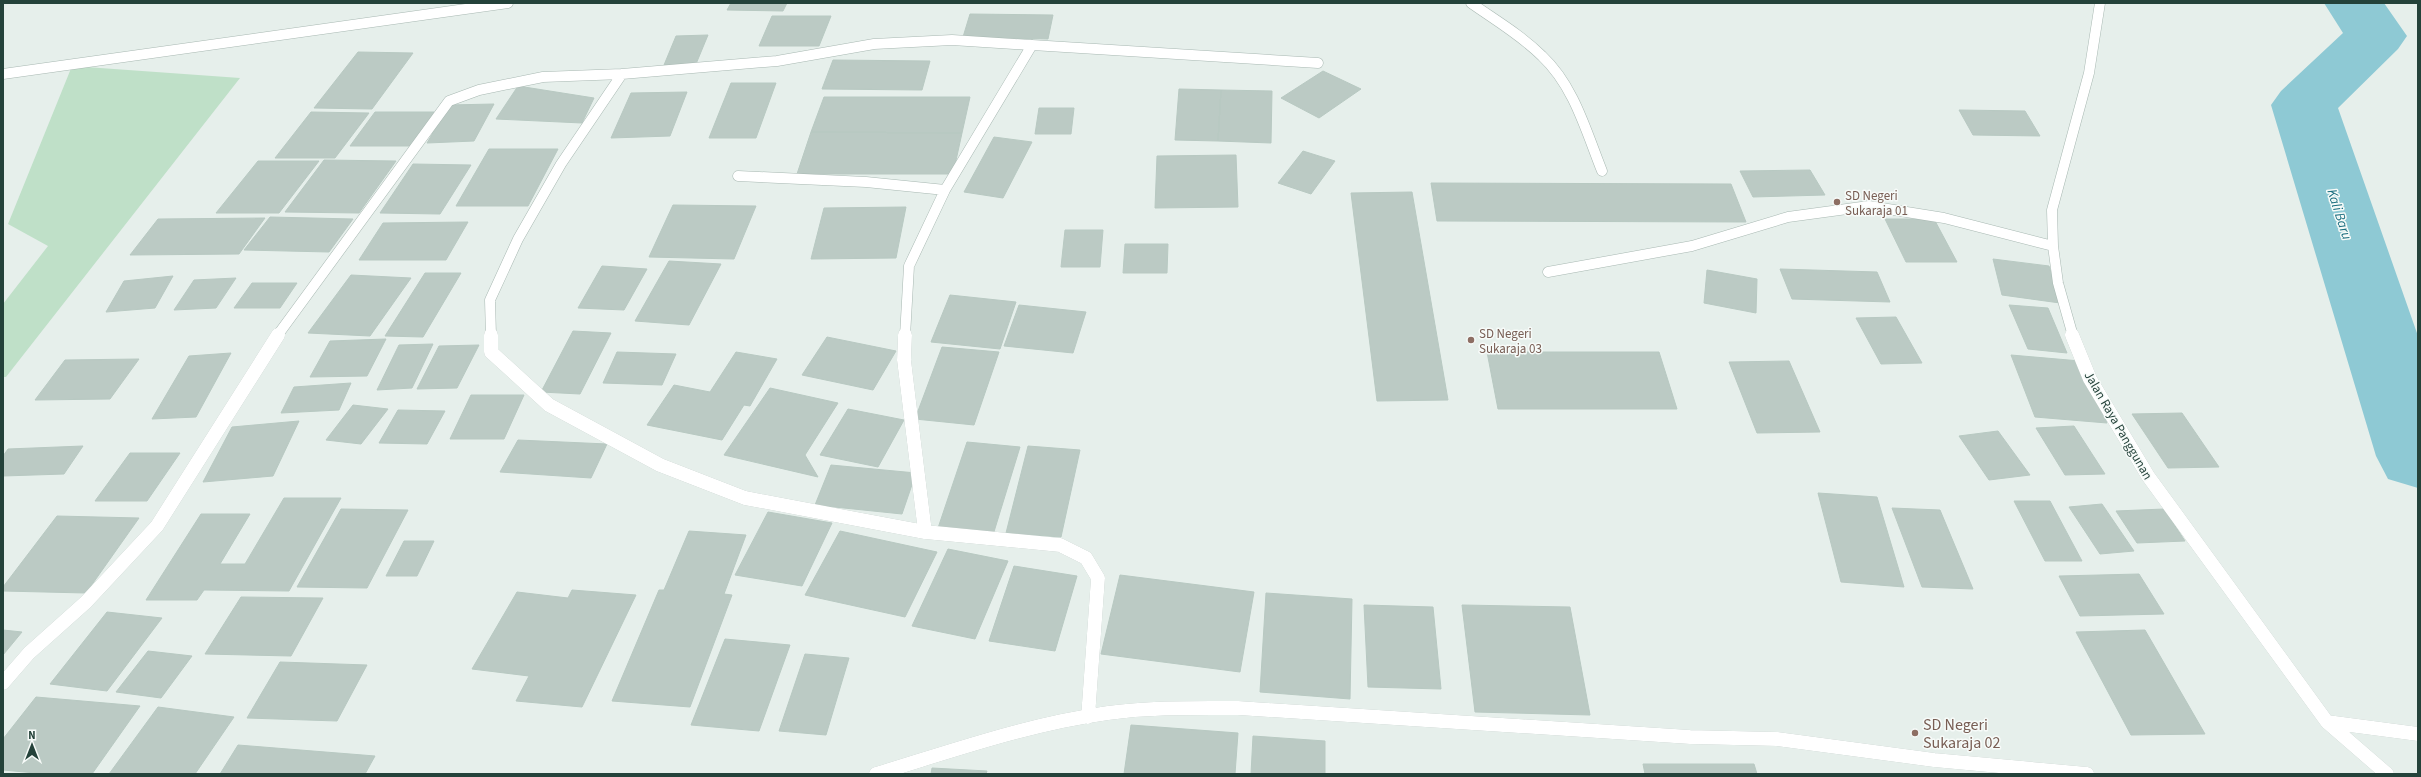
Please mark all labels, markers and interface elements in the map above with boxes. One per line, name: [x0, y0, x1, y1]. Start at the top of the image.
water label: Kali Baru: [2321, 186, 2357, 242]
place label: SD Negeri Sukaraja 01: [1845, 187, 1908, 220]
marker: SD Negeri Sukaraja 01: [1832, 197, 1842, 207]
place label: SD Negeri Sukaraja 03: [1479, 325, 1542, 358]
marker: SD Negeri Sukaraja 03: [1466, 335, 1476, 345]
street label: Jalan Raya Panggunan: [2080, 368, 2157, 483]
place label: SD Negeri Sukaraja 02: [1923, 714, 2000, 754]
north arrow: [12, 725, 52, 765]
text: N: [28, 728, 36, 743]
marker: SD Negeri Sukaraja 02: [1910, 728, 1920, 738]

